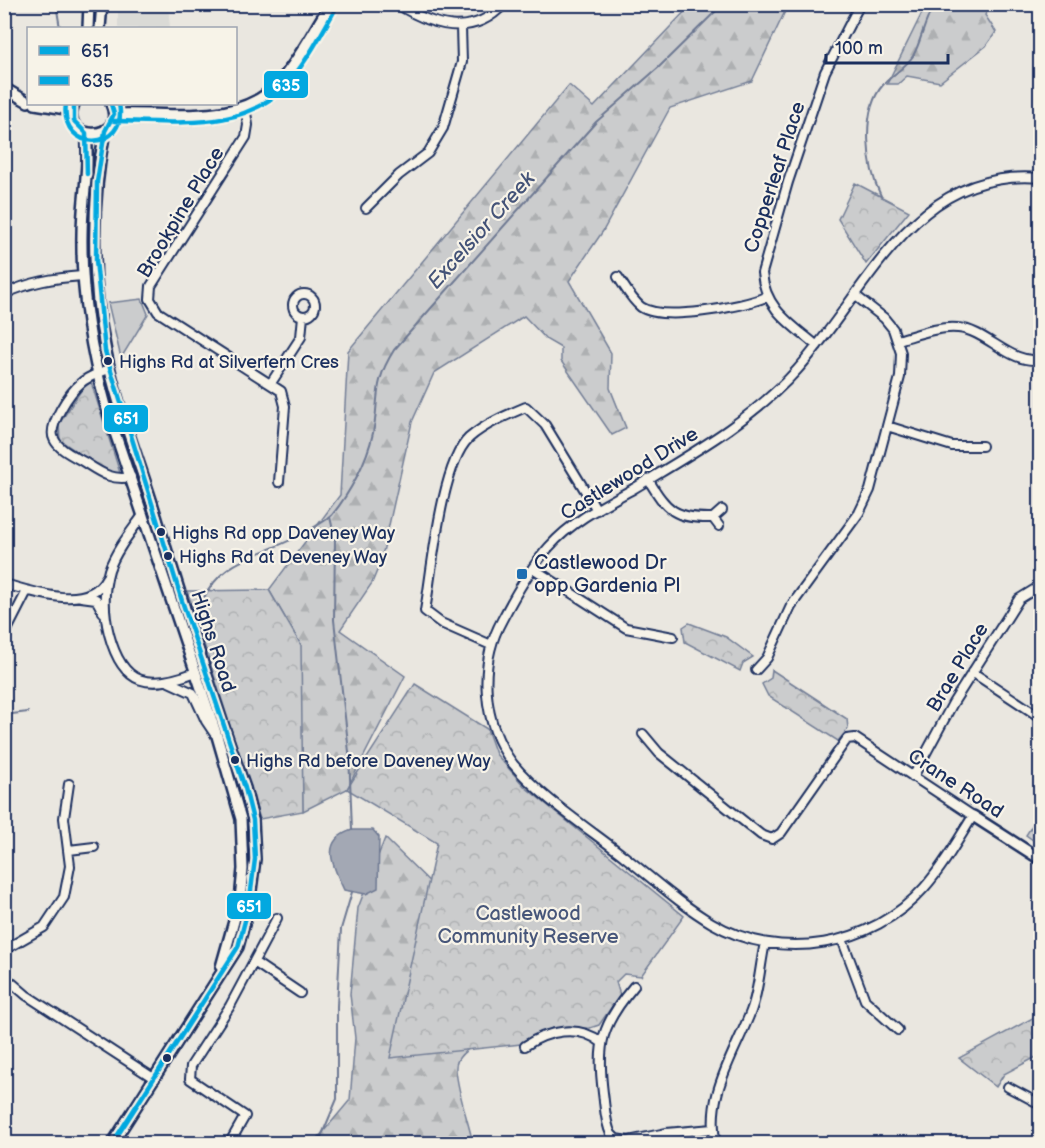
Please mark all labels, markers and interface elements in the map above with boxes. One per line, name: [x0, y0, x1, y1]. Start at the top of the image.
legend: [27, 27, 237, 105]
scale bar: [826, 27, 948, 65]
text: 100 m: [835, 38, 883, 59]
text: 651: [81, 41, 109, 62]
line badge: 635: [263, 70, 309, 99]
text: 635: [81, 71, 113, 92]
text: 635: [272, 77, 300, 96]
street label: Copperleaf Place: [739, 99, 811, 256]
street label: Brookpine Place: [132, 143, 229, 282]
water label: Excelsior Creek: [422, 166, 541, 294]
place label: Highs Rd at Silverfern Cres: [119, 352, 339, 373]
marker: Highs Rd at Silverfern Cres: [102, 355, 114, 367]
line badge: 651: [103, 404, 149, 433]
text: 651: [113, 410, 139, 429]
street label: Castlewood Drive: [556, 422, 703, 526]
place label: Highs Rd opp Daveney Way: [172, 523, 396, 544]
marker: Highs Rd opp Daveney Way: [155, 526, 167, 538]
place label: Highs Rd at Deveney Way: [179, 547, 388, 568]
marker: Highs Rd at Deveney Way: [162, 550, 174, 562]
place label: Castlewood Dr opp Gardenia Pl: [534, 551, 680, 598]
marker: Castlewood Dr opp Gardenia Pl: [515, 567, 529, 581]
street label: Highs Road: [185, 587, 241, 695]
street label: Brae Place: [922, 618, 994, 716]
street label: Crane Road: [903, 744, 1008, 824]
place label: Highs Rd before Daveney Way: [246, 751, 492, 772]
marker: Highs Rd before Daveney Way: [229, 754, 241, 766]
line badge: 651: [226, 892, 272, 920]
text: 651: [236, 898, 262, 917]
park label: Castlewood Community Reserve: [437, 902, 619, 949]
unlabelled marker: [161, 1052, 173, 1064]

